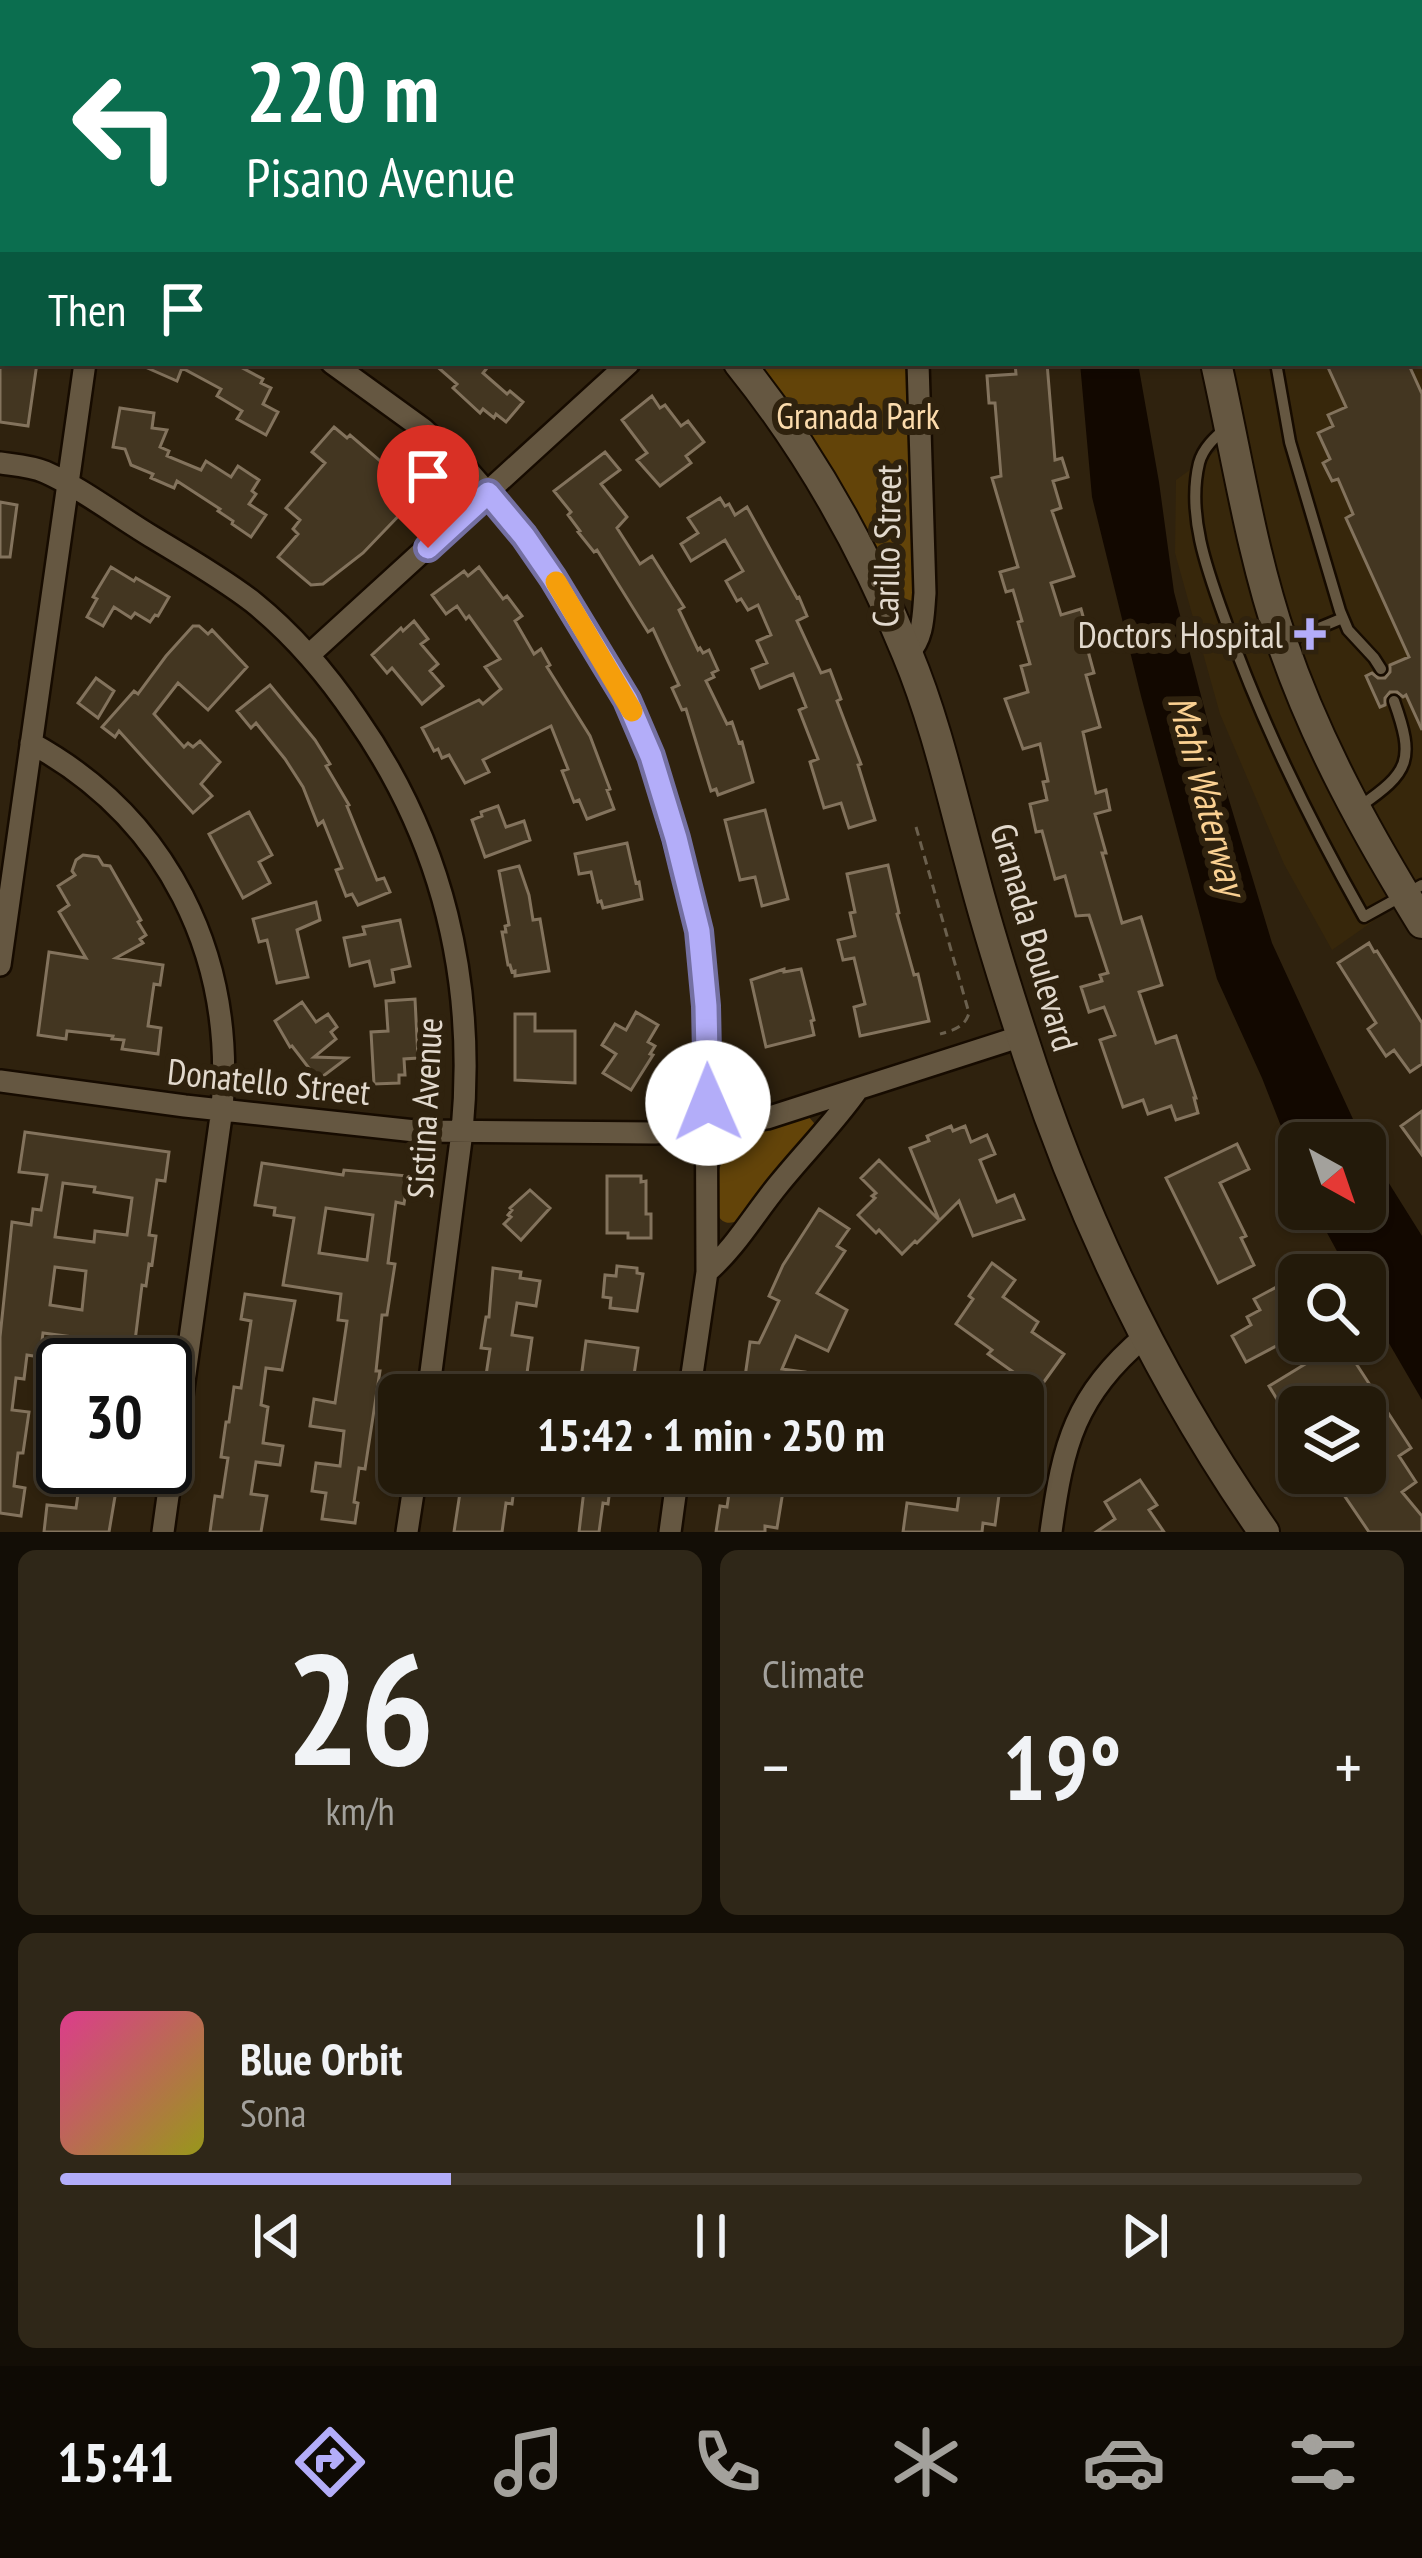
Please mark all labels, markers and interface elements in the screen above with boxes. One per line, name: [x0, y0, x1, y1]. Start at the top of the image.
text: 220 m: [246, 36, 439, 145]
icon: left: [48, 48, 204, 204]
text: Pisano Avenue: [246, 142, 516, 212]
icon: arrive: [150, 276, 216, 342]
text: Then: [48, 280, 126, 338]
park label: Granada Park: [776, 392, 940, 439]
pin: [377, 425, 479, 548]
icon: arrive: [395, 443, 461, 509]
street label: Carillo Street: [861, 464, 911, 628]
place label: Doctors Hospital: [1078, 611, 1284, 658]
marker: Doctors Hospital: [1294, 618, 1326, 650]
water label: Mahi Waterway: [1157, 690, 1260, 906]
street label: Granada Boulevard: [980, 818, 1090, 1056]
street label: Sistina Avenue: [396, 1016, 452, 1200]
position arrow: [645, 1040, 771, 1166]
street label: Donatello Street: [165, 1047, 373, 1115]
north arrow: [1278, 1122, 1386, 1230]
map controls: [1278, 1122, 1386, 1494]
button: search: [1278, 1254, 1386, 1362]
speed limit sign: 30: [36, 1338, 192, 1494]
button: layers: [1278, 1386, 1386, 1494]
text: 15:42 · 1 min · 250 m: [537, 1405, 885, 1463]
text: 26: [285, 1606, 435, 1808]
text: Climate: [762, 1648, 865, 1699]
text: 19°: [1003, 1708, 1121, 1825]
text: −: [762, 1724, 789, 1809]
text: +: [1335, 1724, 1362, 1809]
text: km/h: [325, 1785, 395, 1836]
text: Blue Orbit: [240, 2029, 402, 2087]
text: Sona: [240, 2087, 306, 2138]
icon: previous: [244, 2203, 310, 2269]
icon: pause: [678, 2203, 744, 2269]
icon: next: [1112, 2203, 1178, 2269]
icon: directions: [288, 2420, 372, 2504]
icon: music: [487, 2420, 571, 2504]
icon: phone: [685, 2420, 769, 2504]
icon: climate: [884, 2420, 968, 2504]
icon: car: [1082, 2420, 1166, 2504]
icon: filters: [1281, 2420, 1365, 2504]
text: 15:41: [57, 2427, 174, 2497]

